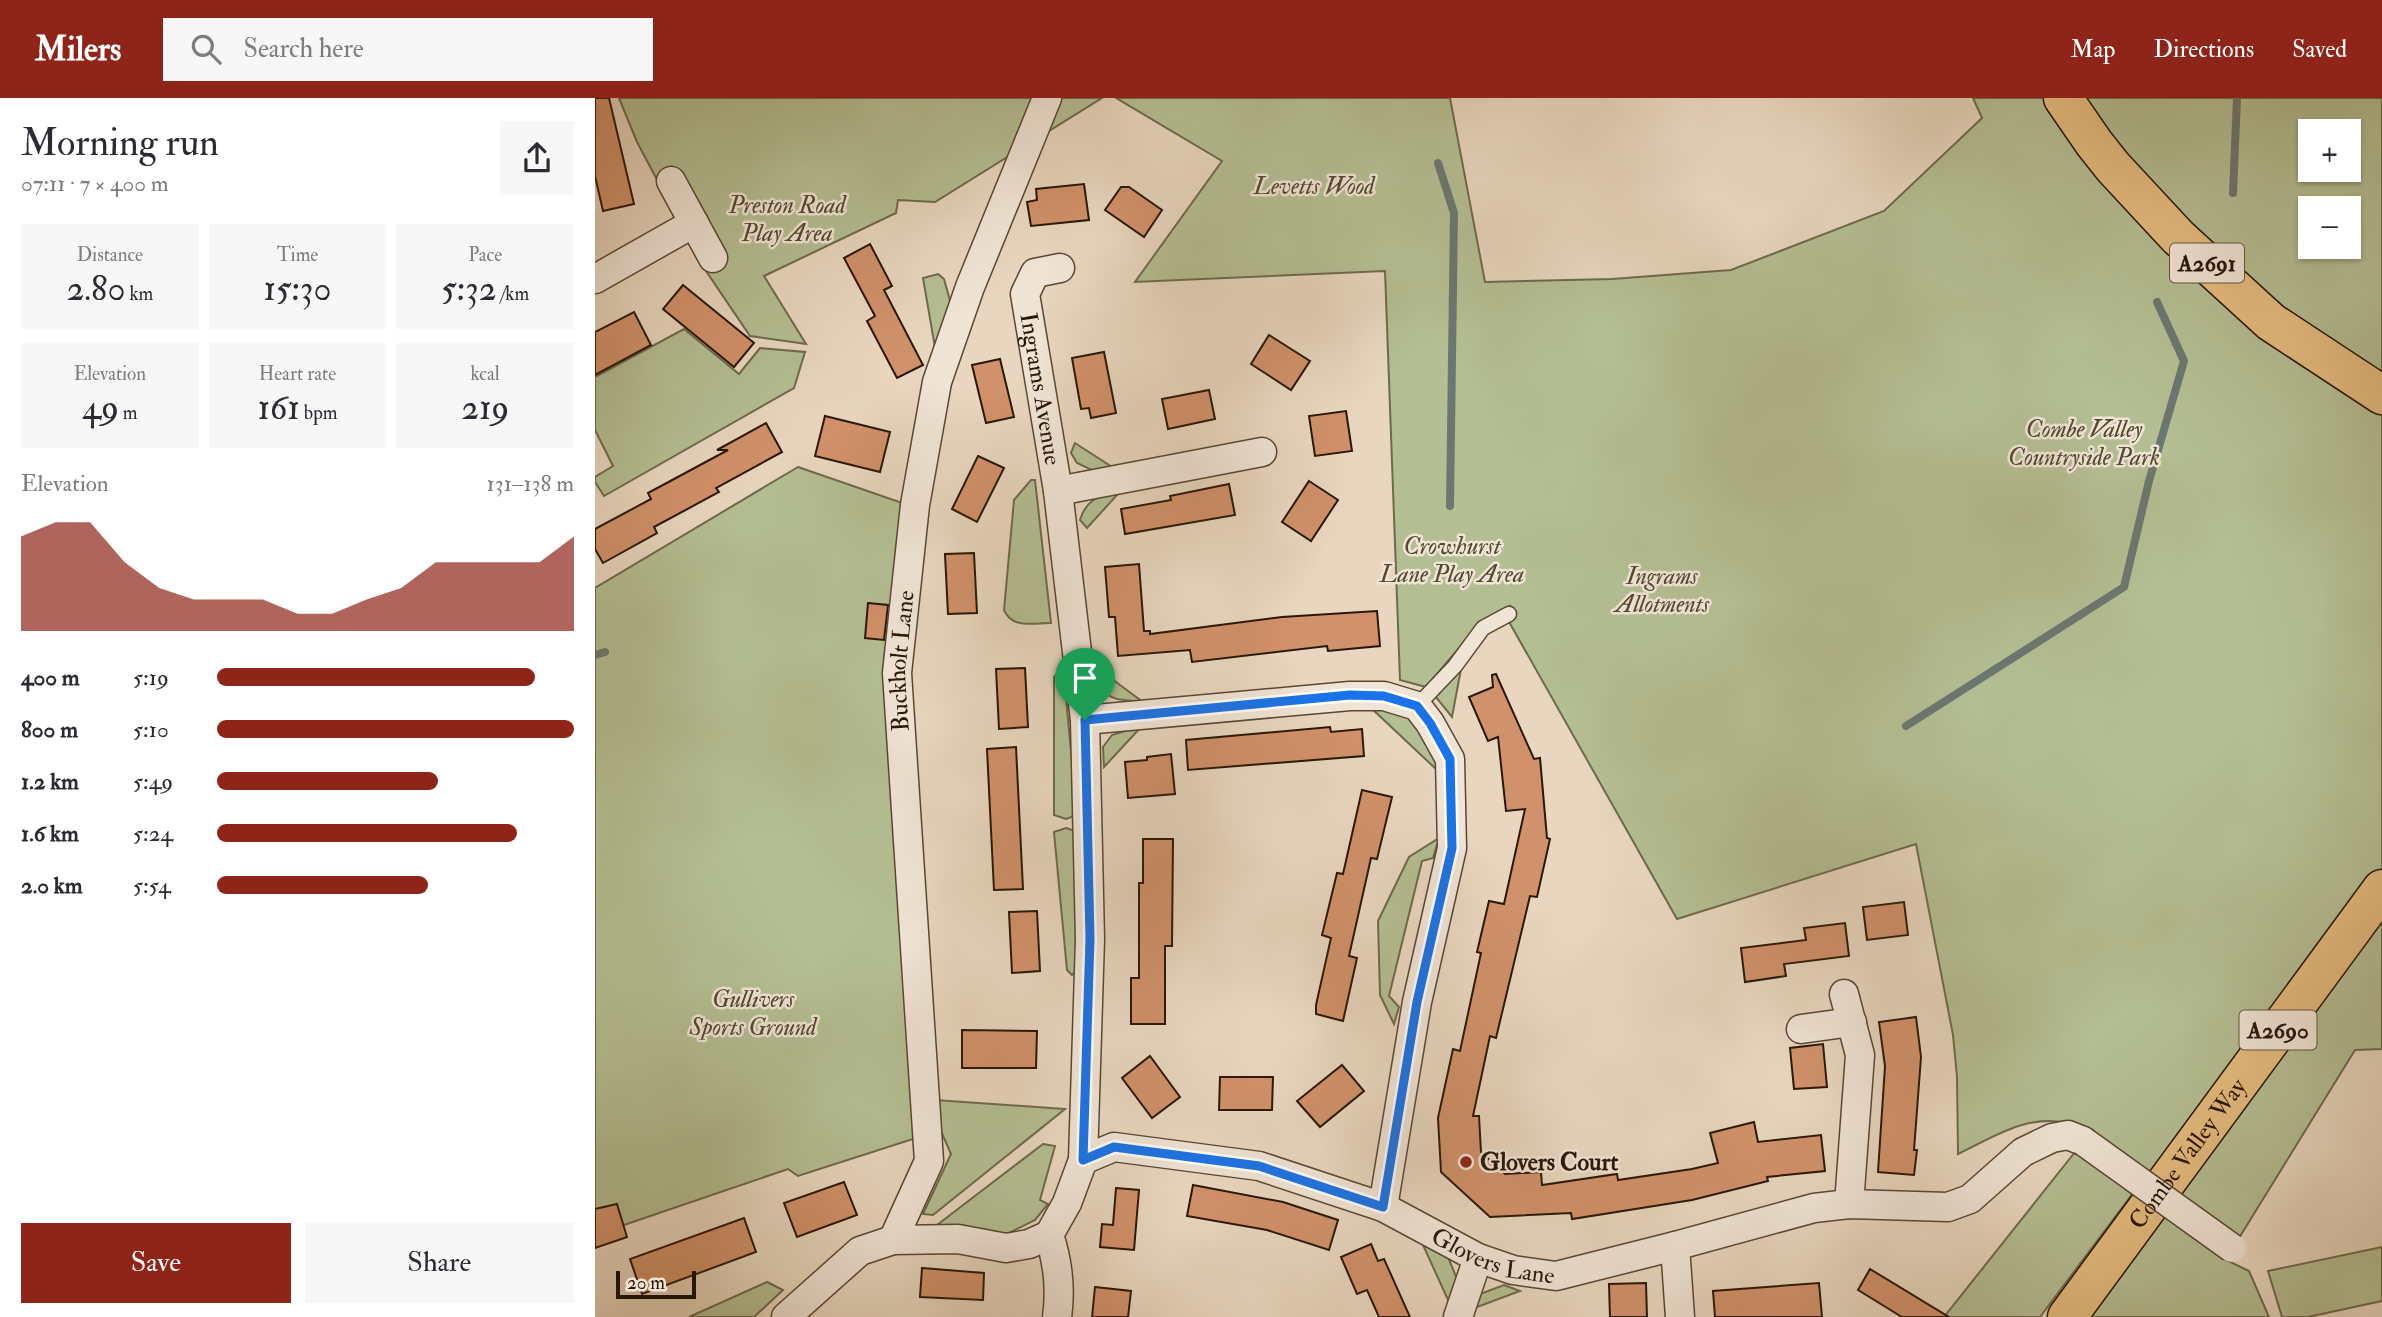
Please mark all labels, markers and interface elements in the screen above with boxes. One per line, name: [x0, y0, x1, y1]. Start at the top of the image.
search box: [163, 18, 653, 81]
text: Milers: [35, 29, 121, 70]
icon: search: [187, 30, 225, 68]
text: Search here: [243, 33, 364, 65]
text: Map: [2070, 34, 2115, 65]
text: Directions: [2153, 34, 2254, 65]
text: Saved: [2292, 34, 2347, 65]
text: Morning run: [21, 119, 219, 167]
map controls: [2298, 119, 2361, 259]
button: +: [2298, 119, 2361, 182]
button: share: [500, 121, 574, 195]
text: 07:11 · 7 × 400 m: [21, 169, 169, 198]
park label: Levetts Wood: [1253, 171, 1376, 202]
park label: Preston Road Play Area: [728, 190, 847, 249]
button: −: [2298, 196, 2361, 259]
text: Distance: [77, 243, 143, 267]
text: Time: [277, 243, 318, 267]
text: Pace: [468, 243, 502, 267]
road number: A2691: [2170, 244, 2244, 282]
text: 2.80: [66, 267, 125, 311]
text: 15:30: [264, 267, 331, 311]
text: 5:32: [441, 267, 496, 311]
text: km: [125, 282, 153, 306]
text: /km: [496, 282, 529, 306]
street label: Ingrams Avenue: [1012, 310, 1068, 468]
text: Elevation: [74, 362, 146, 386]
text: Heart rate: [259, 362, 336, 386]
text: kcal: [471, 362, 500, 386]
text: 49: [82, 386, 119, 430]
text: 161: [257, 386, 300, 430]
text: 219: [461, 386, 509, 430]
text: m: [119, 401, 138, 425]
text: bpm: [300, 401, 338, 425]
park label: Combe Valley Countryside Park: [2008, 414, 2160, 473]
text: Elevation: [21, 469, 109, 498]
text: 131–138 m: [487, 469, 574, 498]
park label: Crowhurst Lane Play Area: [1379, 531, 1524, 590]
park label: Ingrams Allotments: [1612, 561, 1709, 620]
street label: Buckholt Lane: [882, 589, 922, 733]
pin: [1055, 648, 1115, 720]
icon: arrive: [1066, 659, 1104, 697]
text: 400 m: [21, 663, 80, 692]
text: 5:19: [133, 663, 169, 692]
text: 800 m: [21, 715, 78, 744]
text: 5:10: [133, 715, 169, 744]
text: 1.2 km: [21, 767, 79, 796]
text: 5:49: [133, 767, 173, 796]
text: 1.6 km: [21, 819, 79, 848]
text: 5:24: [133, 819, 173, 848]
text: 2.0 km: [21, 871, 83, 900]
text: 5:54: [133, 871, 171, 900]
park label: Gullivers Sports Ground: [689, 984, 818, 1043]
road number: A2690: [2239, 1010, 2317, 1049]
street label: Combe Valley Way: [2122, 1072, 2254, 1235]
place label: Glovers Court: [1480, 1147, 1618, 1178]
marker: Glovers Court: [1458, 1154, 1474, 1170]
street label: Glovers Lane: [1426, 1221, 1557, 1292]
button: Save: [21, 1223, 291, 1303]
button: Share: [305, 1223, 574, 1303]
scale bar: [616, 1268, 697, 1300]
text: 20 m: [627, 1271, 665, 1295]

